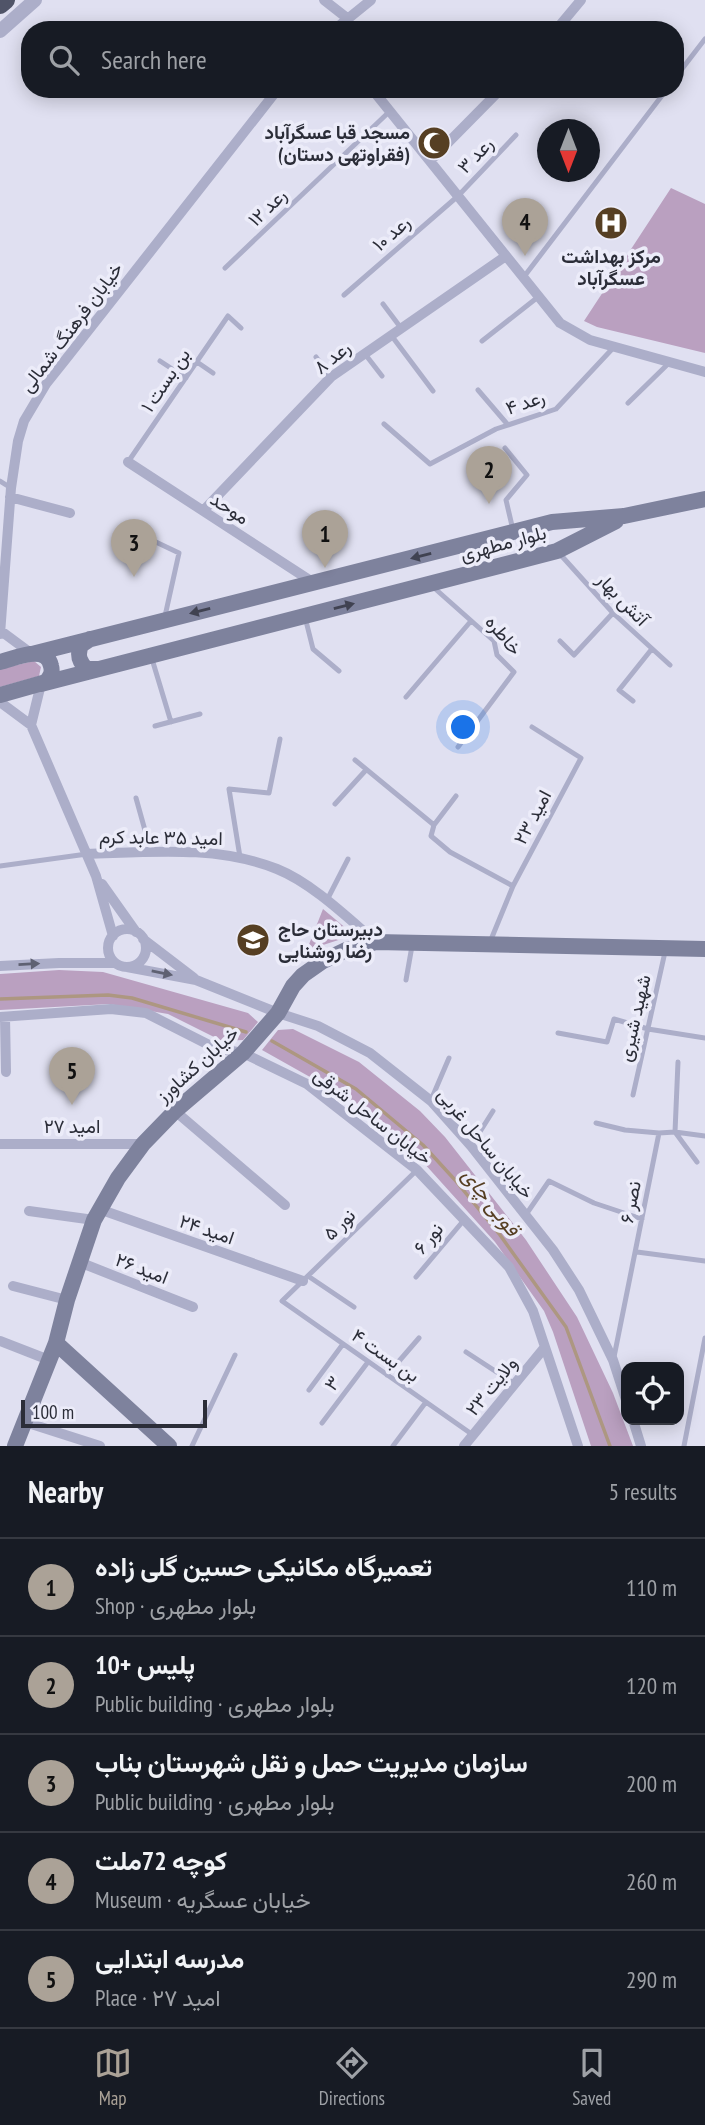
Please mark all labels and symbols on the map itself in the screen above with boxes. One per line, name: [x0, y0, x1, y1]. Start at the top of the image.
north arrow: [537, 119, 600, 182]
place label: مسجد قبا عسگرآباد (فقراوتهی دستان): [264, 120, 410, 167]
mosque icon: مسجد قبا عسگرآباد (فقراوتهی دستان): [415, 124, 453, 162]
street label: رعد ۳: [452, 132, 498, 178]
street label: رعد ۱۲: [243, 183, 291, 231]
pin: 4: [502, 198, 548, 256]
hospital icon: مرکز بهداشت عسگرآباد: [592, 204, 630, 242]
street label: رعد ۱۰: [367, 210, 415, 256]
place label: مرکز بهداشت عسگرآباد: [561, 244, 661, 291]
street label: خیابان فرهنگ شمالی: [14, 257, 128, 397]
street label: رعد ۸: [309, 335, 355, 379]
street label: بن بست ۱: [135, 343, 195, 417]
street label: رعد ۴: [502, 384, 548, 420]
pin: 2: [466, 446, 512, 504]
street label: موحد: [206, 487, 254, 529]
pin: 1: [302, 510, 348, 568]
pin: 3: [111, 519, 157, 577]
street label: بلوار مطهری: [457, 520, 549, 566]
one-way arrow: [410, 551, 432, 562]
street label: آتش بهار: [591, 567, 655, 632]
one-way arrow: [333, 600, 355, 611]
one-way arrow: [189, 606, 211, 617]
street label: خاطره: [480, 610, 528, 660]
your location: [446, 710, 480, 744]
street label: امید ۲۳: [508, 786, 556, 848]
street label: امید ۳۵ عابد کرم: [99, 824, 223, 851]
place label: دبیرستان حاج رضا روشنایی: [278, 917, 383, 964]
school or university icon: دبیرستان حاج رضا روشنایی: [234, 921, 272, 959]
one-way arrow: [19, 958, 41, 969]
one-way arrow: [151, 968, 173, 979]
street label: شهید شیری: [612, 972, 656, 1064]
street label: خیابان کشاورز: [150, 1021, 243, 1108]
pin: 5: [49, 1047, 95, 1105]
street label: خیابان ساحل شرقی: [309, 1062, 437, 1170]
street label: خیابان ساحل غربی: [432, 1082, 540, 1204]
street label: امید ۲۷: [44, 1114, 100, 1138]
water label: قوبی چای: [455, 1162, 528, 1244]
street label: نصر ۶: [614, 1179, 646, 1225]
street label: نور ۵: [318, 1203, 360, 1245]
street label: امید ۲۴: [176, 1208, 238, 1250]
street label: نور ۶: [408, 1217, 448, 1259]
street label: امید ۲۶: [112, 1247, 172, 1289]
street label: بن بست ۴: [347, 1323, 425, 1387]
street label: ولایت ۲۳: [460, 1352, 522, 1420]
street label: ۳: [319, 1371, 345, 1395]
scale bar: [21, 1397, 206, 1429]

